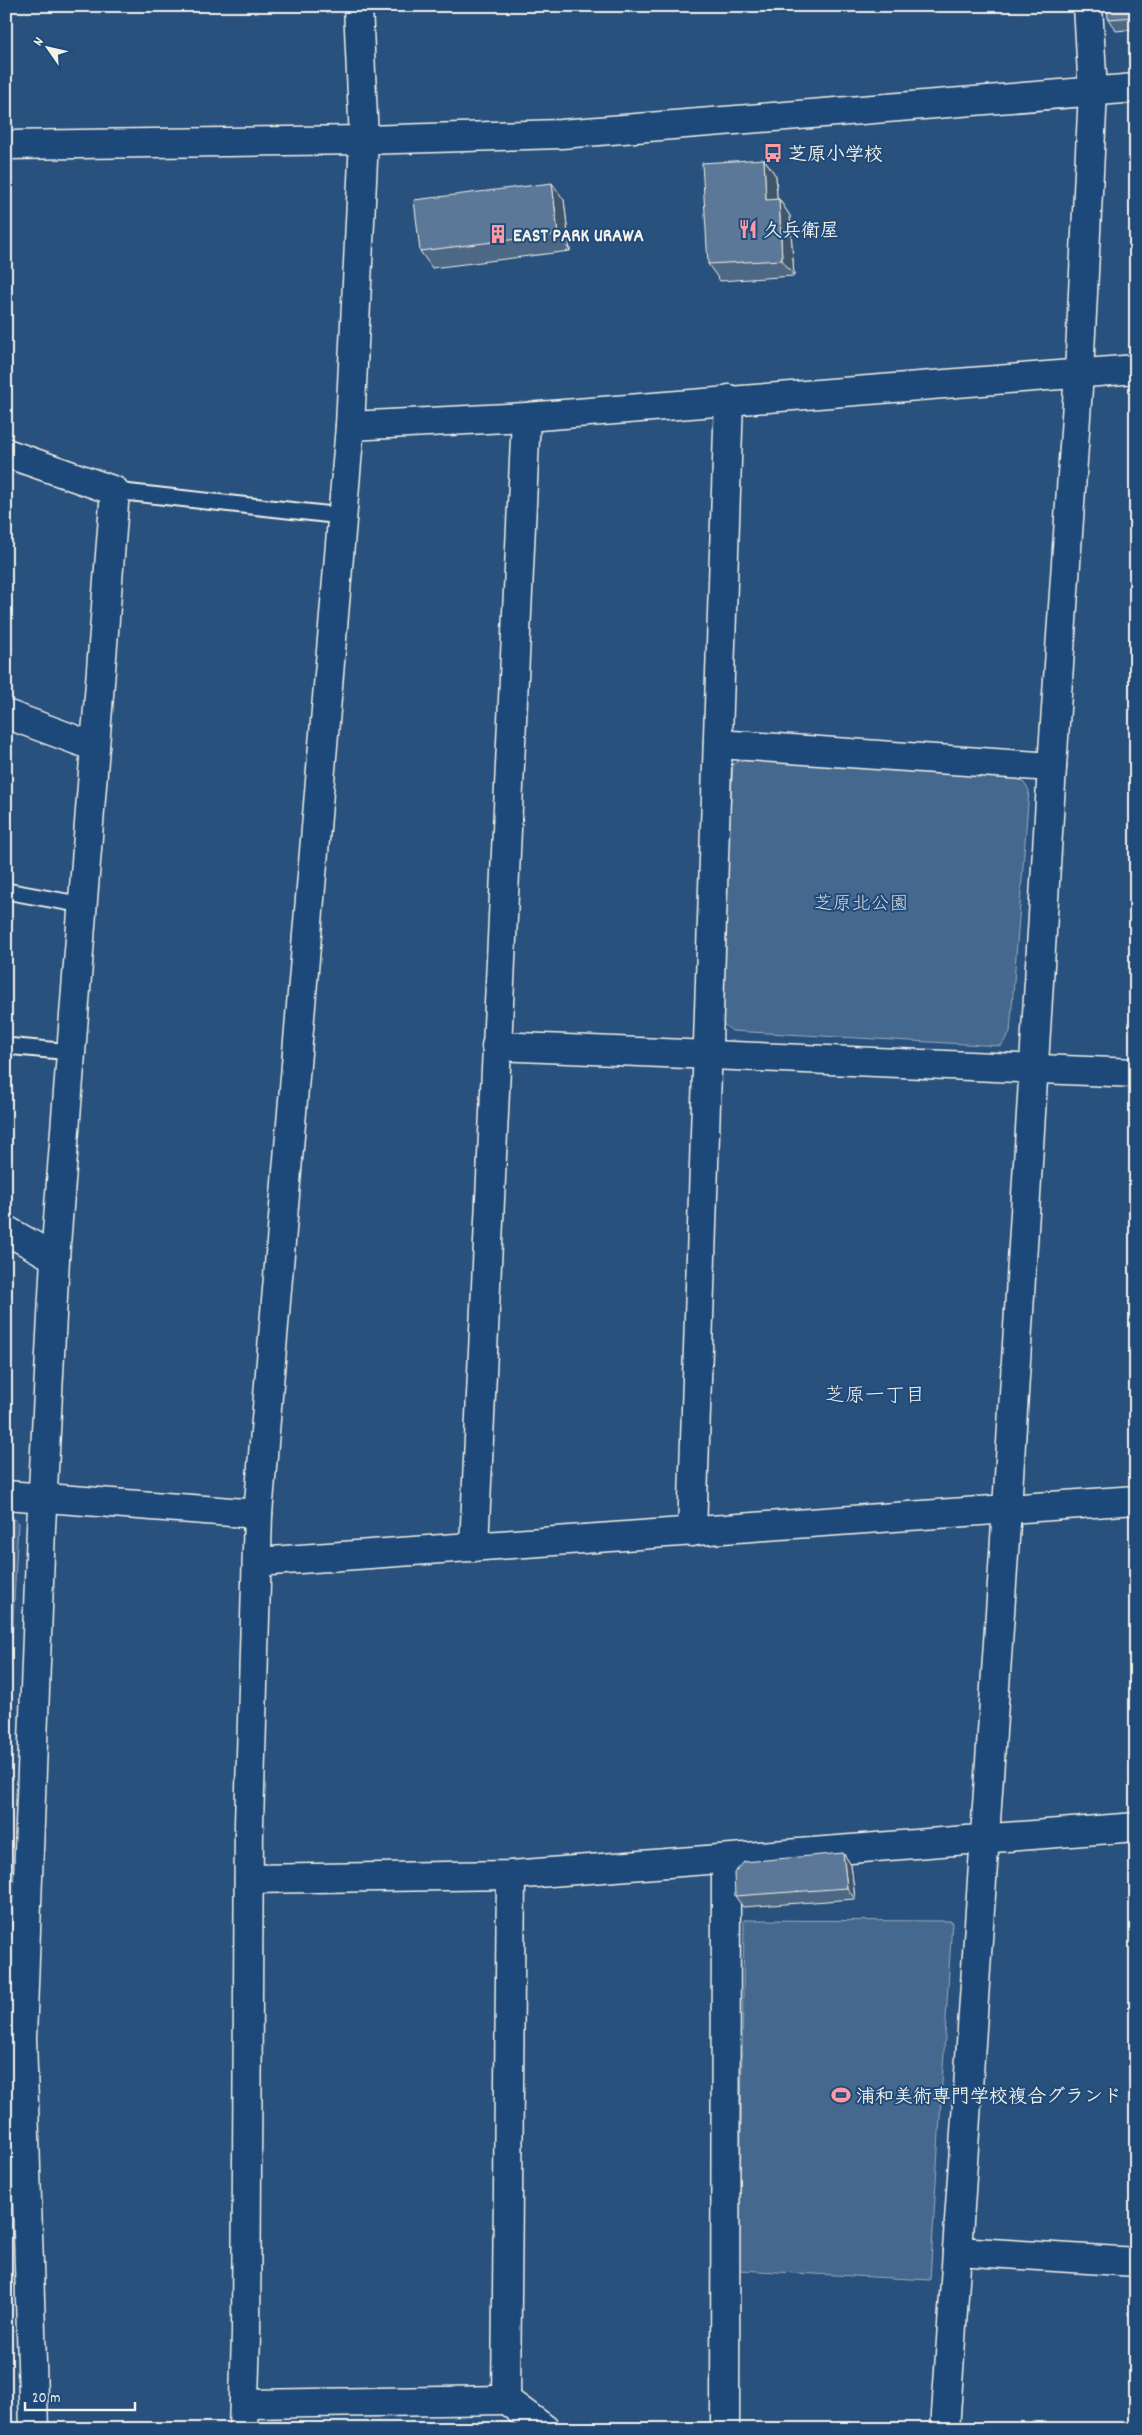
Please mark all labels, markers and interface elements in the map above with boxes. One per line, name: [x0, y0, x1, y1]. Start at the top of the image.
north arrow: [22, 22, 72, 72]
text: N: [29, 33, 49, 50]
bus stop icon: 芝原小学校: [762, 142, 784, 164]
place label: 芝原小学校: [788, 143, 883, 170]
restaurant icon: 久兵衛屋: [737, 218, 759, 240]
place label: 久兵衛屋: [763, 219, 839, 246]
building icon: EAST PARK URAWA: [487, 223, 509, 245]
place label: EAST PARK URAWA: [513, 224, 644, 251]
park label: 芝原北公園: [813, 892, 909, 919]
district label: 芝原一丁目: [825, 1383, 925, 1411]
sports icon: 浦和美術専門学校複合グランド: [830, 2084, 852, 2106]
place label: 浦和美術専門学校複合グランド: [856, 2085, 1122, 2112]
scale bar: [25, 2380, 135, 2412]
text: 20 m: [32, 2388, 60, 2410]

